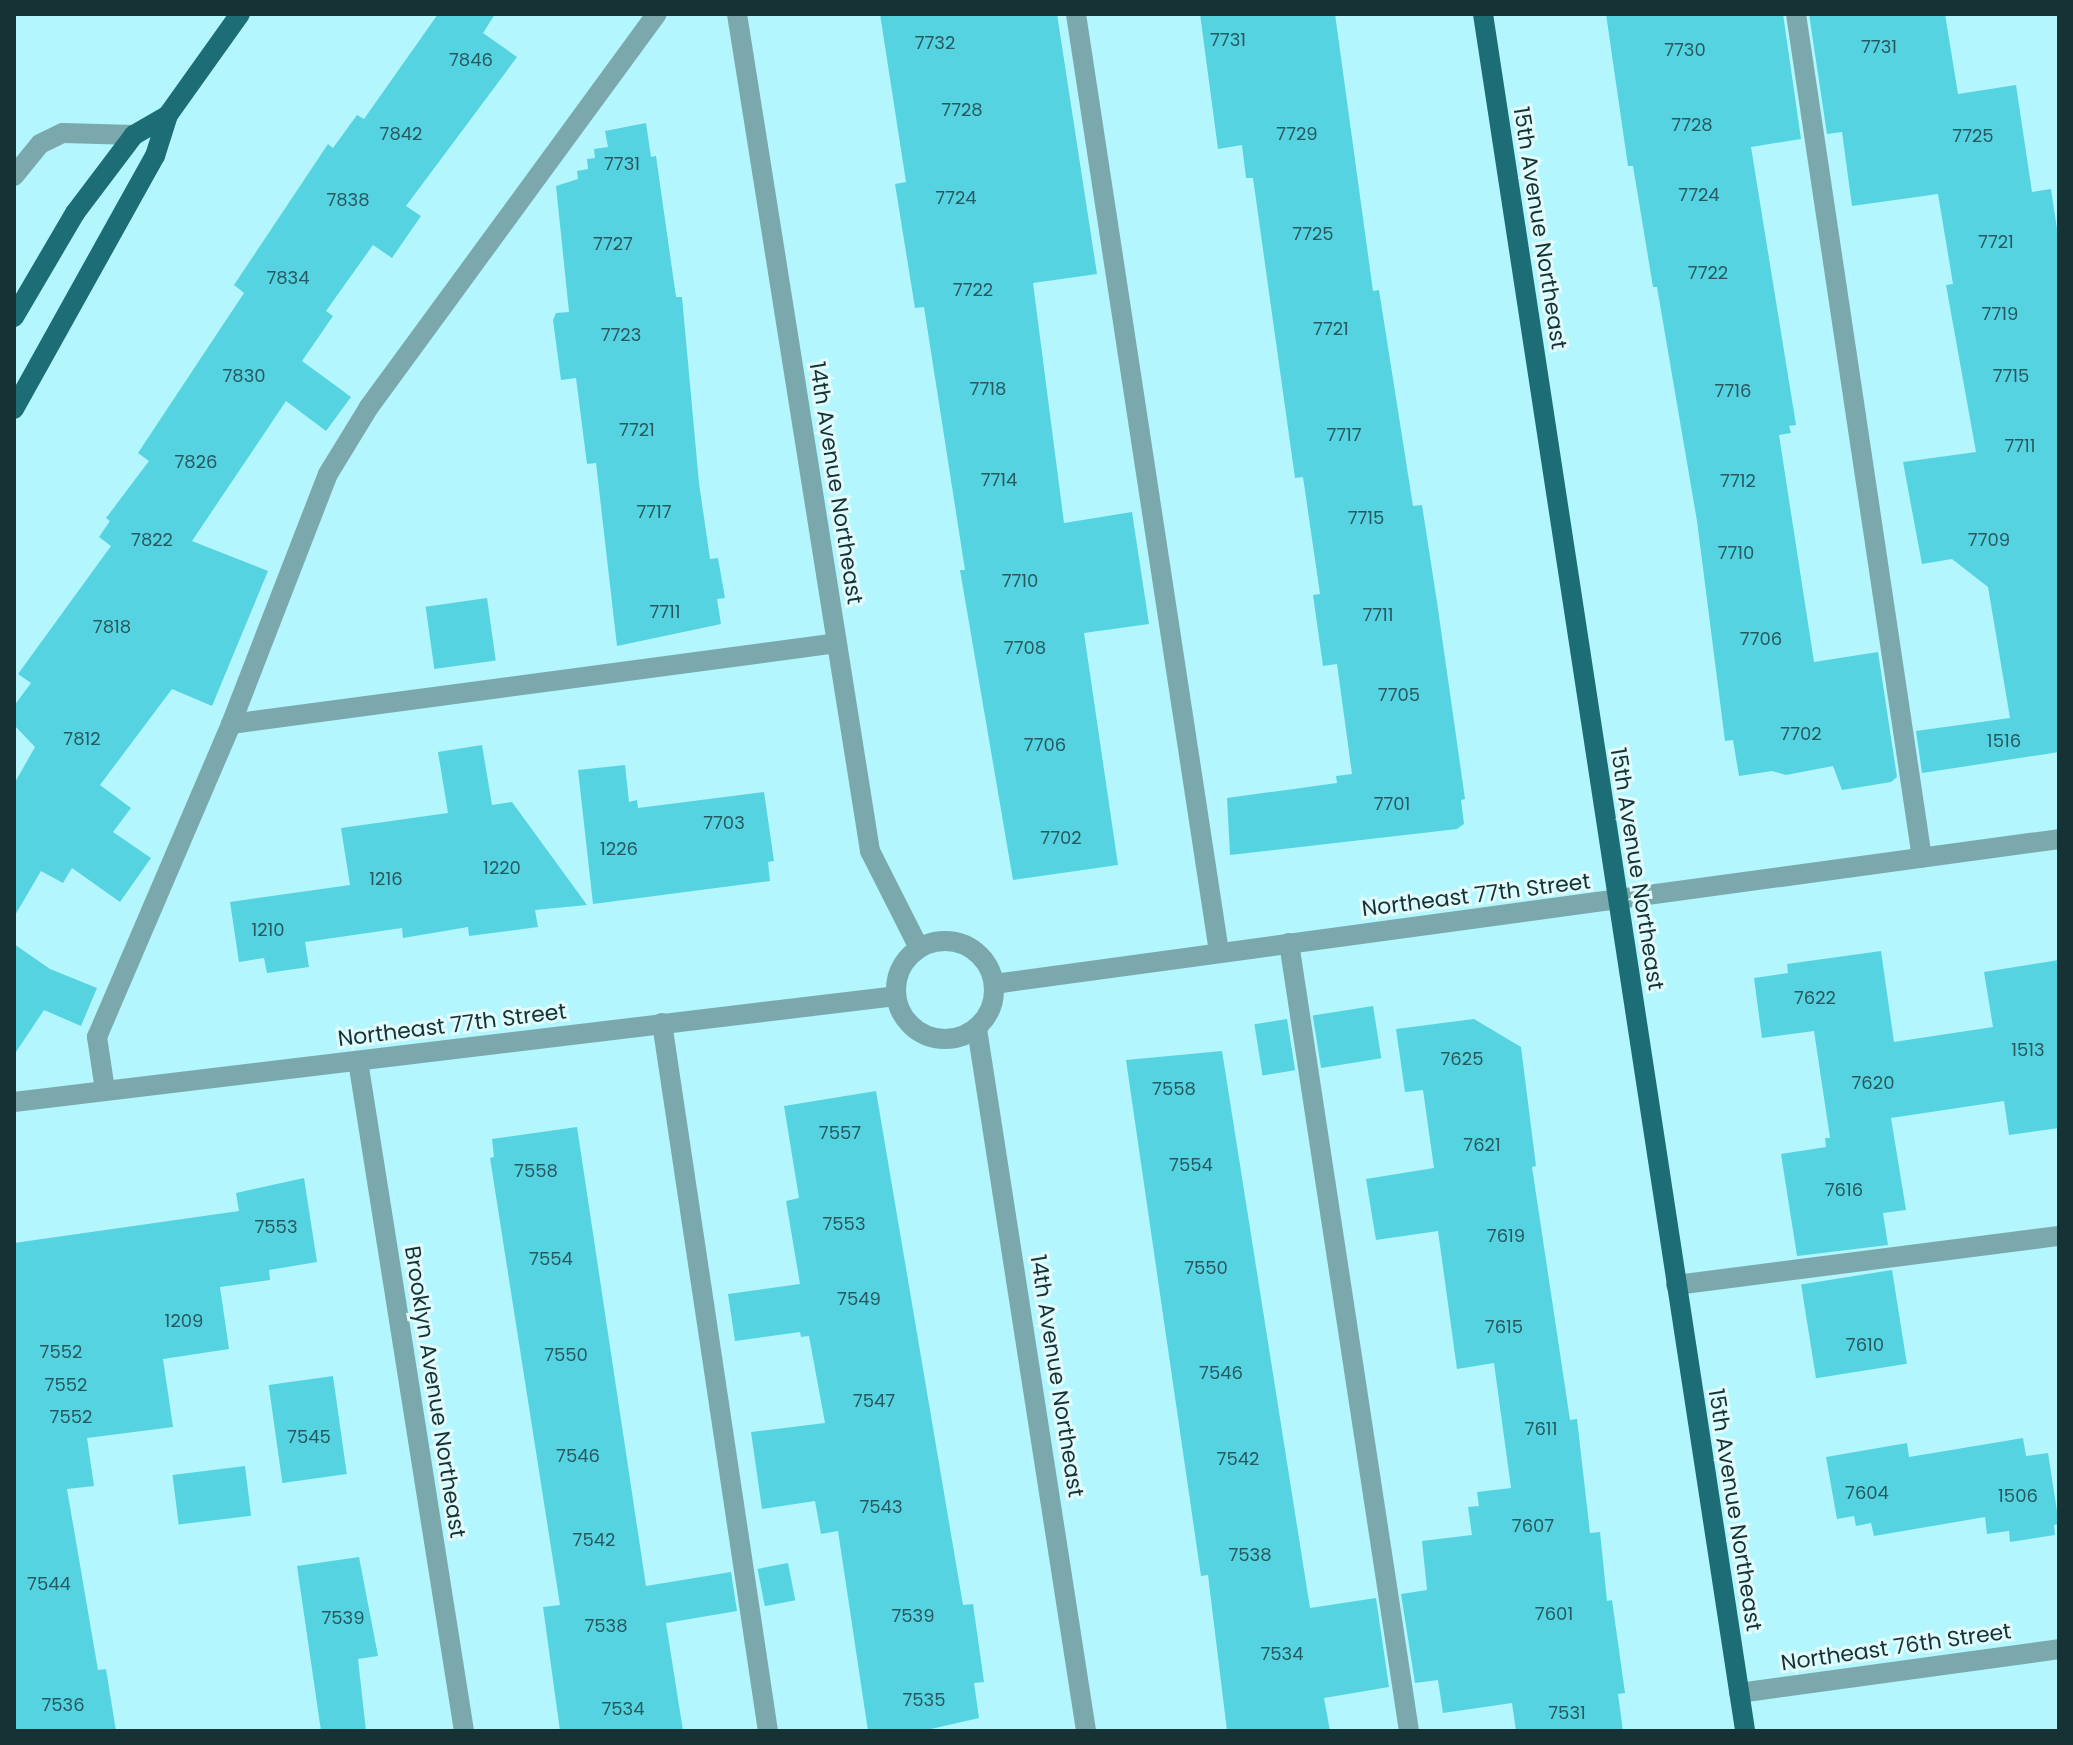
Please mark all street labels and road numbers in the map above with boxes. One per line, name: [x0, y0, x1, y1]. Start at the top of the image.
street label: 15th Avenue Northeast: [1508, 105, 1572, 351]
street label: 14th Avenue Northeast: [804, 360, 868, 606]
street label: 15th Avenue Northeast: [1605, 746, 1669, 992]
street label: Northeast 77th Street: [1360, 868, 1592, 922]
street label: Northeast 77th Street: [336, 998, 568, 1052]
street label: Brooklyn Avenue Northeast: [399, 1244, 471, 1540]
street label: 14th Avenue Northeast: [1025, 1253, 1089, 1499]
street label: 15th Avenue Northeast: [1703, 1387, 1767, 1633]
street label: Northeast 76th Street: [1779, 1618, 2013, 1676]

